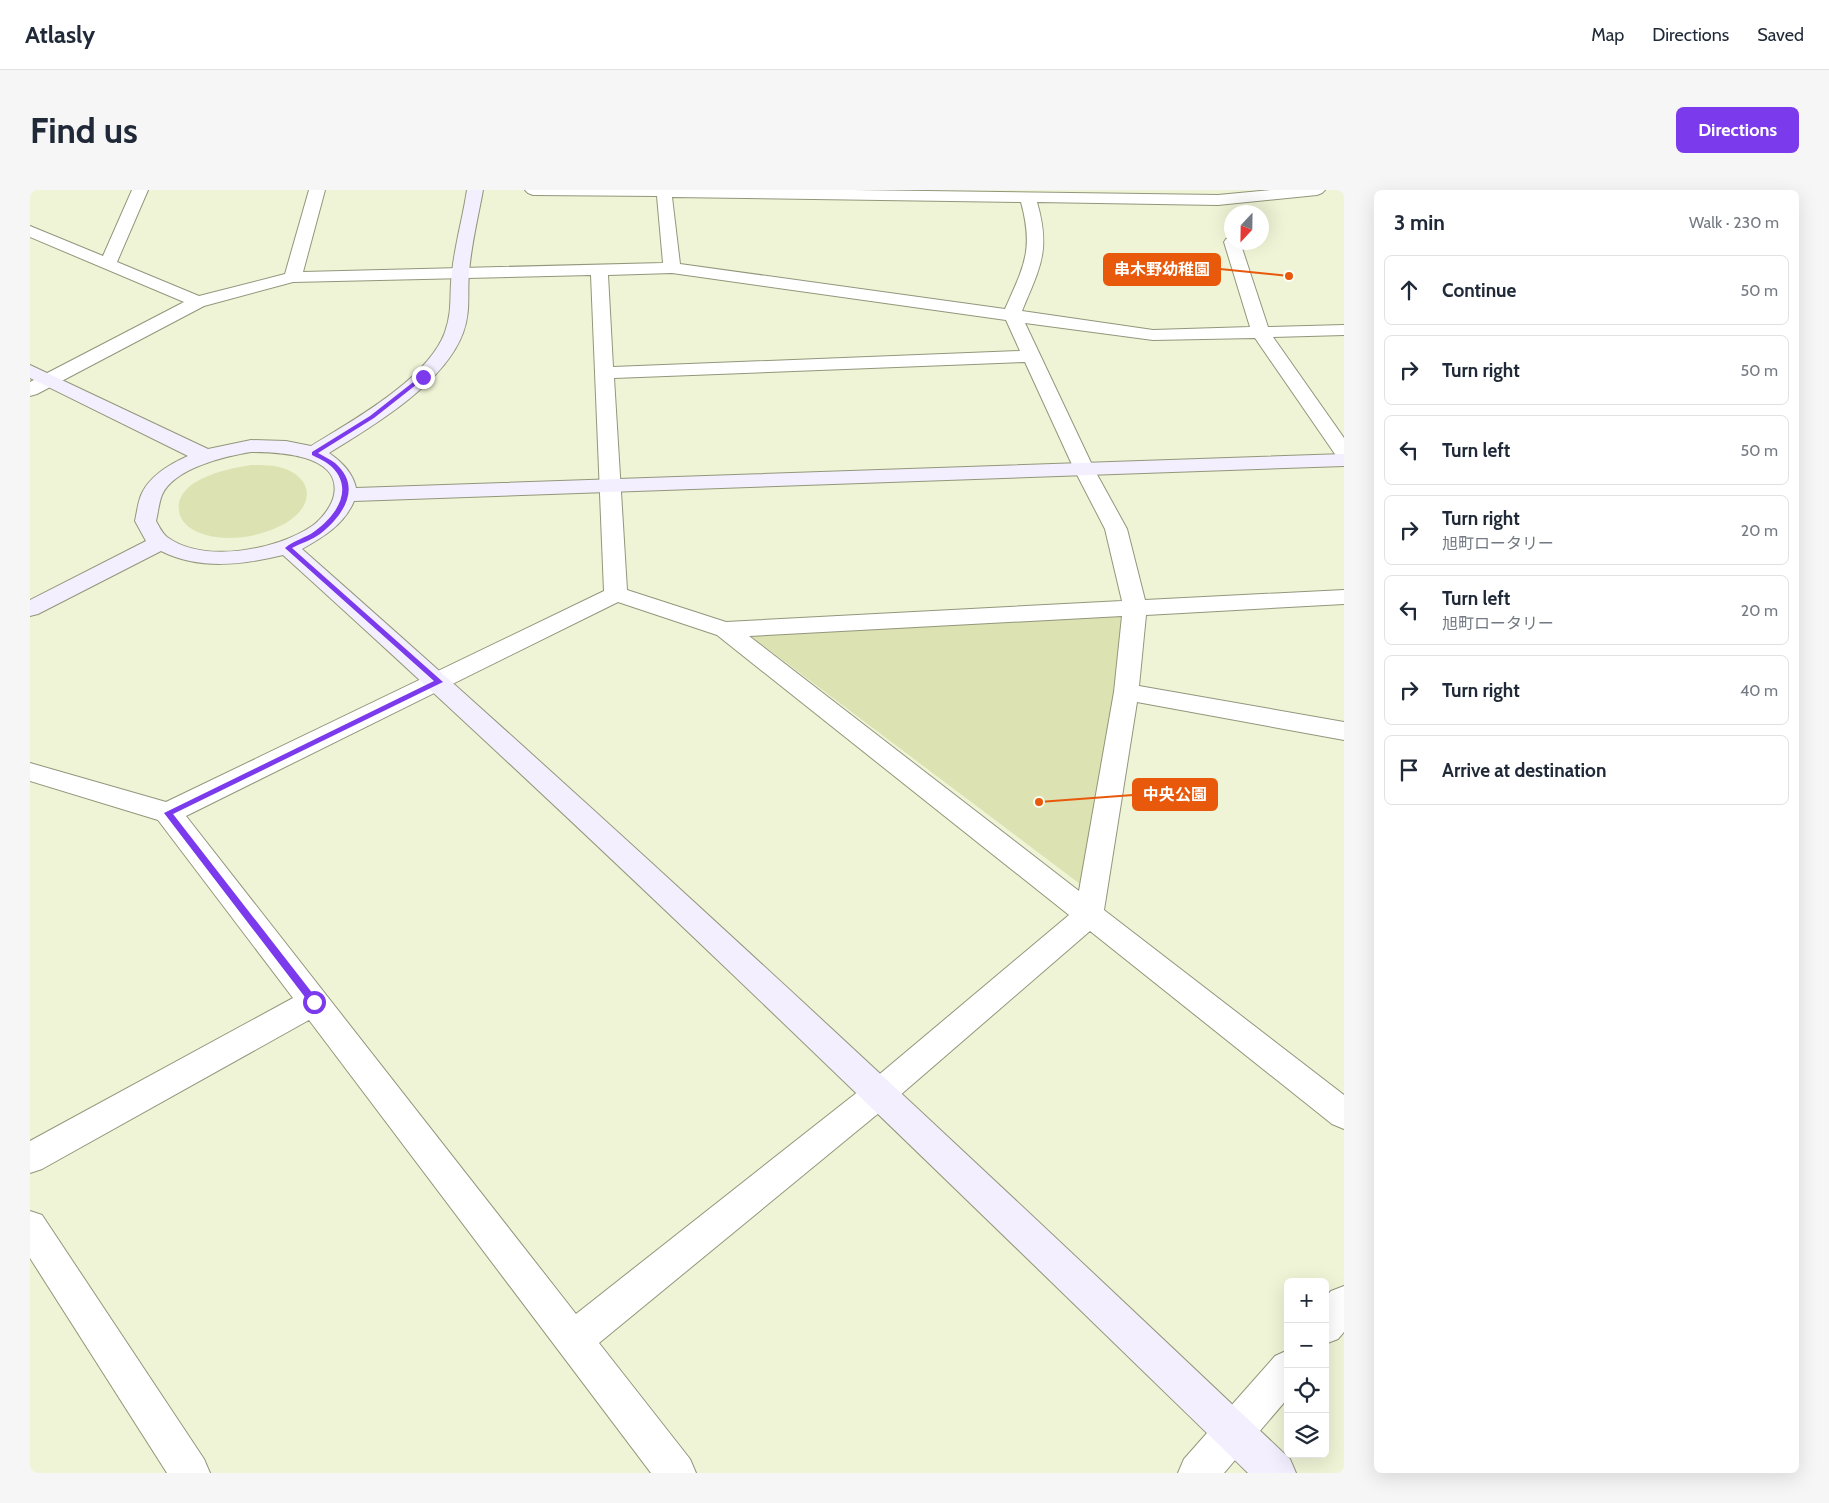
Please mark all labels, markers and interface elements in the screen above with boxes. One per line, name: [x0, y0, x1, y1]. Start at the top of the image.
text: Atlasly: [25, 20, 95, 49]
text: Map: [1591, 24, 1624, 46]
text: Directions: [1652, 24, 1729, 46]
text: Saved: [1757, 24, 1804, 46]
button: Directions: [1676, 107, 1799, 153]
text: Find us: [30, 109, 138, 152]
north arrow: [1224, 205, 1269, 250]
text: 3 min: [1394, 210, 1445, 235]
text: Walk · 230 m: [1689, 213, 1779, 232]
callout: 串木野幼稚園: [1104, 254, 1220, 285]
text: 串木野幼稚園: [1114, 260, 1210, 279]
icon: ahead: [1395, 276, 1423, 304]
text: Continue: [1442, 279, 1516, 302]
text: 50 m: [1741, 281, 1778, 300]
icon: right: [1395, 356, 1423, 384]
text: Turn right: [1442, 359, 1520, 382]
text: 50 m: [1741, 361, 1778, 380]
route end: [412, 366, 435, 389]
icon: left: [1395, 436, 1423, 464]
text: Turn left: [1442, 439, 1510, 462]
text: 50 m: [1741, 441, 1778, 460]
text: Turn right: [1442, 507, 1520, 530]
icon: right: [1395, 516, 1423, 544]
text: 20 m: [1741, 521, 1778, 540]
text: 旭町ロータリー: [1442, 534, 1554, 553]
text: Turn left: [1442, 587, 1510, 610]
icon: left: [1395, 596, 1423, 624]
text: 20 m: [1741, 601, 1778, 620]
text: 旭町ロータリー: [1442, 614, 1554, 633]
icon: right: [1395, 676, 1423, 704]
text: Turn right: [1442, 679, 1520, 702]
text: 40 m: [1740, 681, 1778, 700]
icon: arrive: [1395, 756, 1423, 784]
text: Arrive at destination: [1442, 759, 1606, 782]
callout: 中央公園: [1133, 779, 1217, 810]
text: 中央公園: [1143, 785, 1207, 804]
route start: [303, 991, 326, 1014]
map controls: [1284, 1278, 1329, 1458]
button: +: [1284, 1278, 1329, 1323]
button: −: [1284, 1323, 1329, 1368]
button: locate: [1284, 1368, 1329, 1413]
button: layers: [1284, 1413, 1329, 1458]

